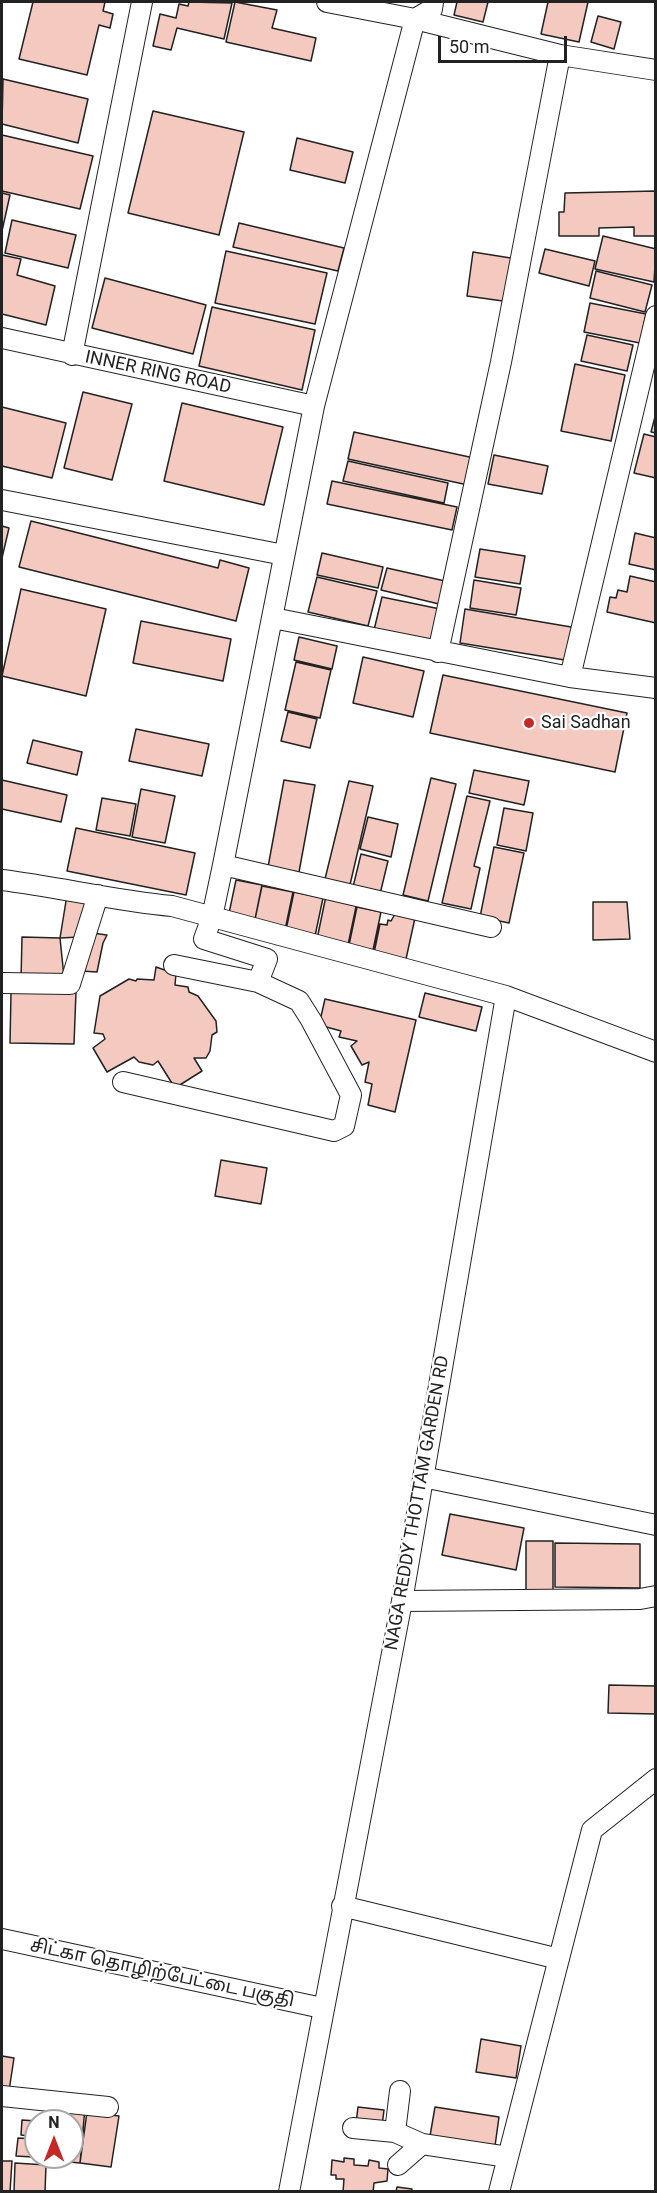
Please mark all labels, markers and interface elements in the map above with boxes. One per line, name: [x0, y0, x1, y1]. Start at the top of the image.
scale bar: [441, 24, 570, 62]
text: 50 m: [449, 36, 489, 57]
street label: INNER RING ROAD: [83, 347, 233, 399]
place label: Sai Sadhan: [541, 712, 631, 734]
marker: Sai Sadhan: [522, 716, 536, 730]
street label: NAGA REDDY THOTTAM GARDEN RD: [381, 1354, 455, 1652]
street label: சிட்கா தொழிற்பேட்டை பகுதி: [28, 1935, 296, 2013]
north arrow: [24, 2109, 84, 2169]
text: N: [48, 2113, 60, 2132]

